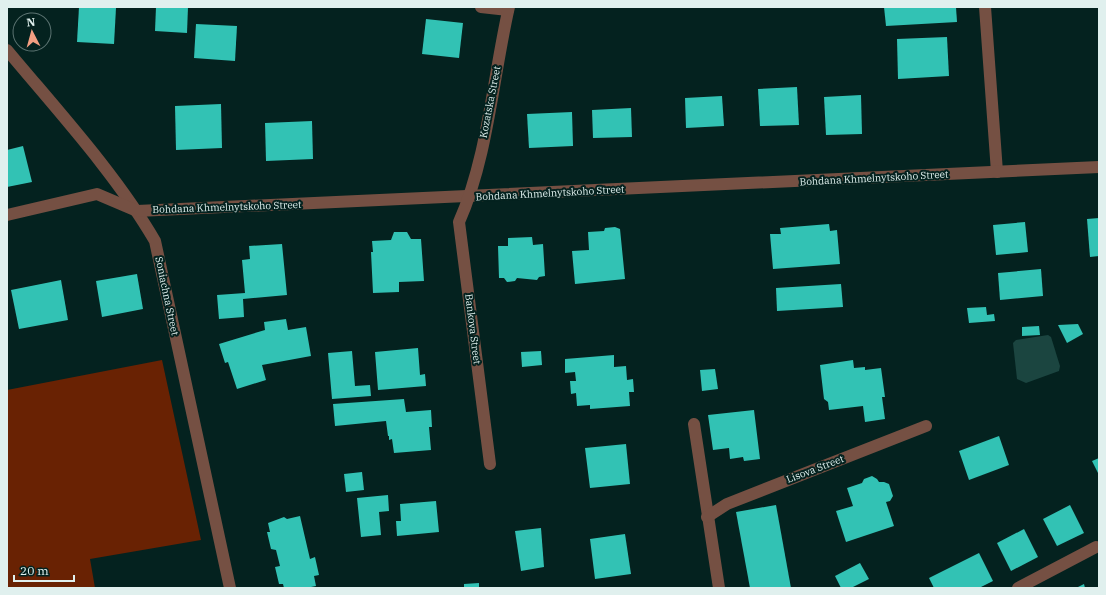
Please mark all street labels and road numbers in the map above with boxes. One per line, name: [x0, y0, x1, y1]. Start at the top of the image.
street label: Kozatska Street: [477, 65, 503, 139]
street label: Bohdana Khmelnytskoho Street: [799, 168, 949, 188]
street label: Bohdana Khmelnytskoho Street: [475, 183, 625, 203]
street label: Bohdana Khmelnytskoho Street: [152, 198, 302, 216]
street label: Soniachna Street: [152, 255, 182, 337]
street label: Bankova Street: [462, 293, 484, 365]
street label: Lisova Street: [784, 452, 846, 486]

